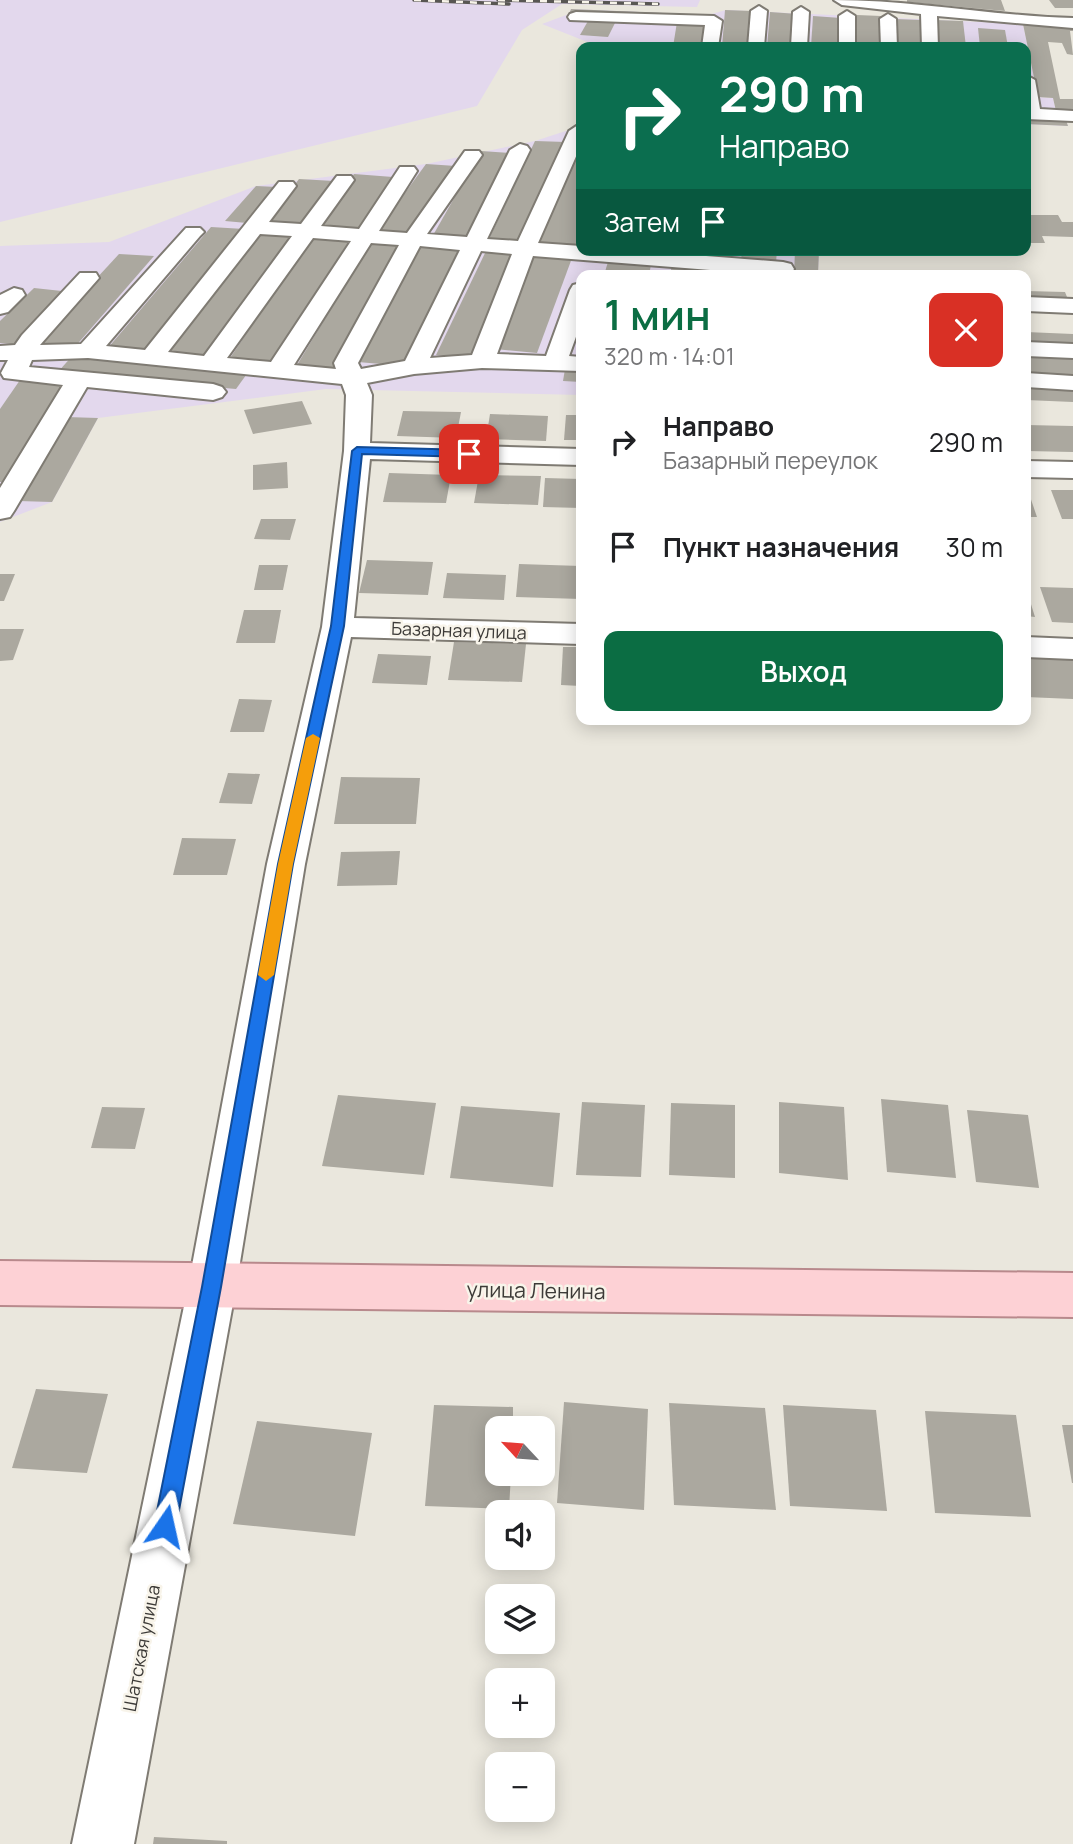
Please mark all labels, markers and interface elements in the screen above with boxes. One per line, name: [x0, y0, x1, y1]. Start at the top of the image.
text: 290 m: [719, 60, 865, 127]
icon: right: [604, 70, 695, 161]
text: Направо: [719, 124, 850, 168]
icon: arrive: [694, 203, 732, 241]
text: Затем: [604, 204, 680, 240]
text: 1 мин: [604, 285, 711, 343]
button: close: [929, 293, 1003, 367]
text: 320 m · 14:01: [604, 340, 735, 372]
text: Направо: [663, 408, 774, 444]
icon: right: [604, 423, 642, 461]
pin: [439, 424, 499, 484]
text: 290 m: [929, 424, 1003, 460]
icon: arrive: [450, 435, 488, 473]
text: Базарный переулок: [663, 444, 878, 476]
icon: arrive: [604, 528, 642, 566]
text: Пункт назначения: [663, 529, 899, 565]
text: 30 m: [946, 529, 1003, 565]
street label: Базарная улица: [391, 616, 527, 644]
button: Выход: [604, 631, 1003, 711]
street label: улица Ленина: [466, 1275, 606, 1305]
north arrow: [485, 1416, 555, 1486]
map controls: [485, 1416, 555, 1822]
position arrow: [128, 1489, 202, 1563]
button: sound: [485, 1500, 555, 1570]
street label: Шатская улица: [117, 1583, 165, 1713]
button: layers: [485, 1584, 555, 1654]
button: +: [485, 1668, 555, 1738]
button: −: [485, 1752, 555, 1822]

